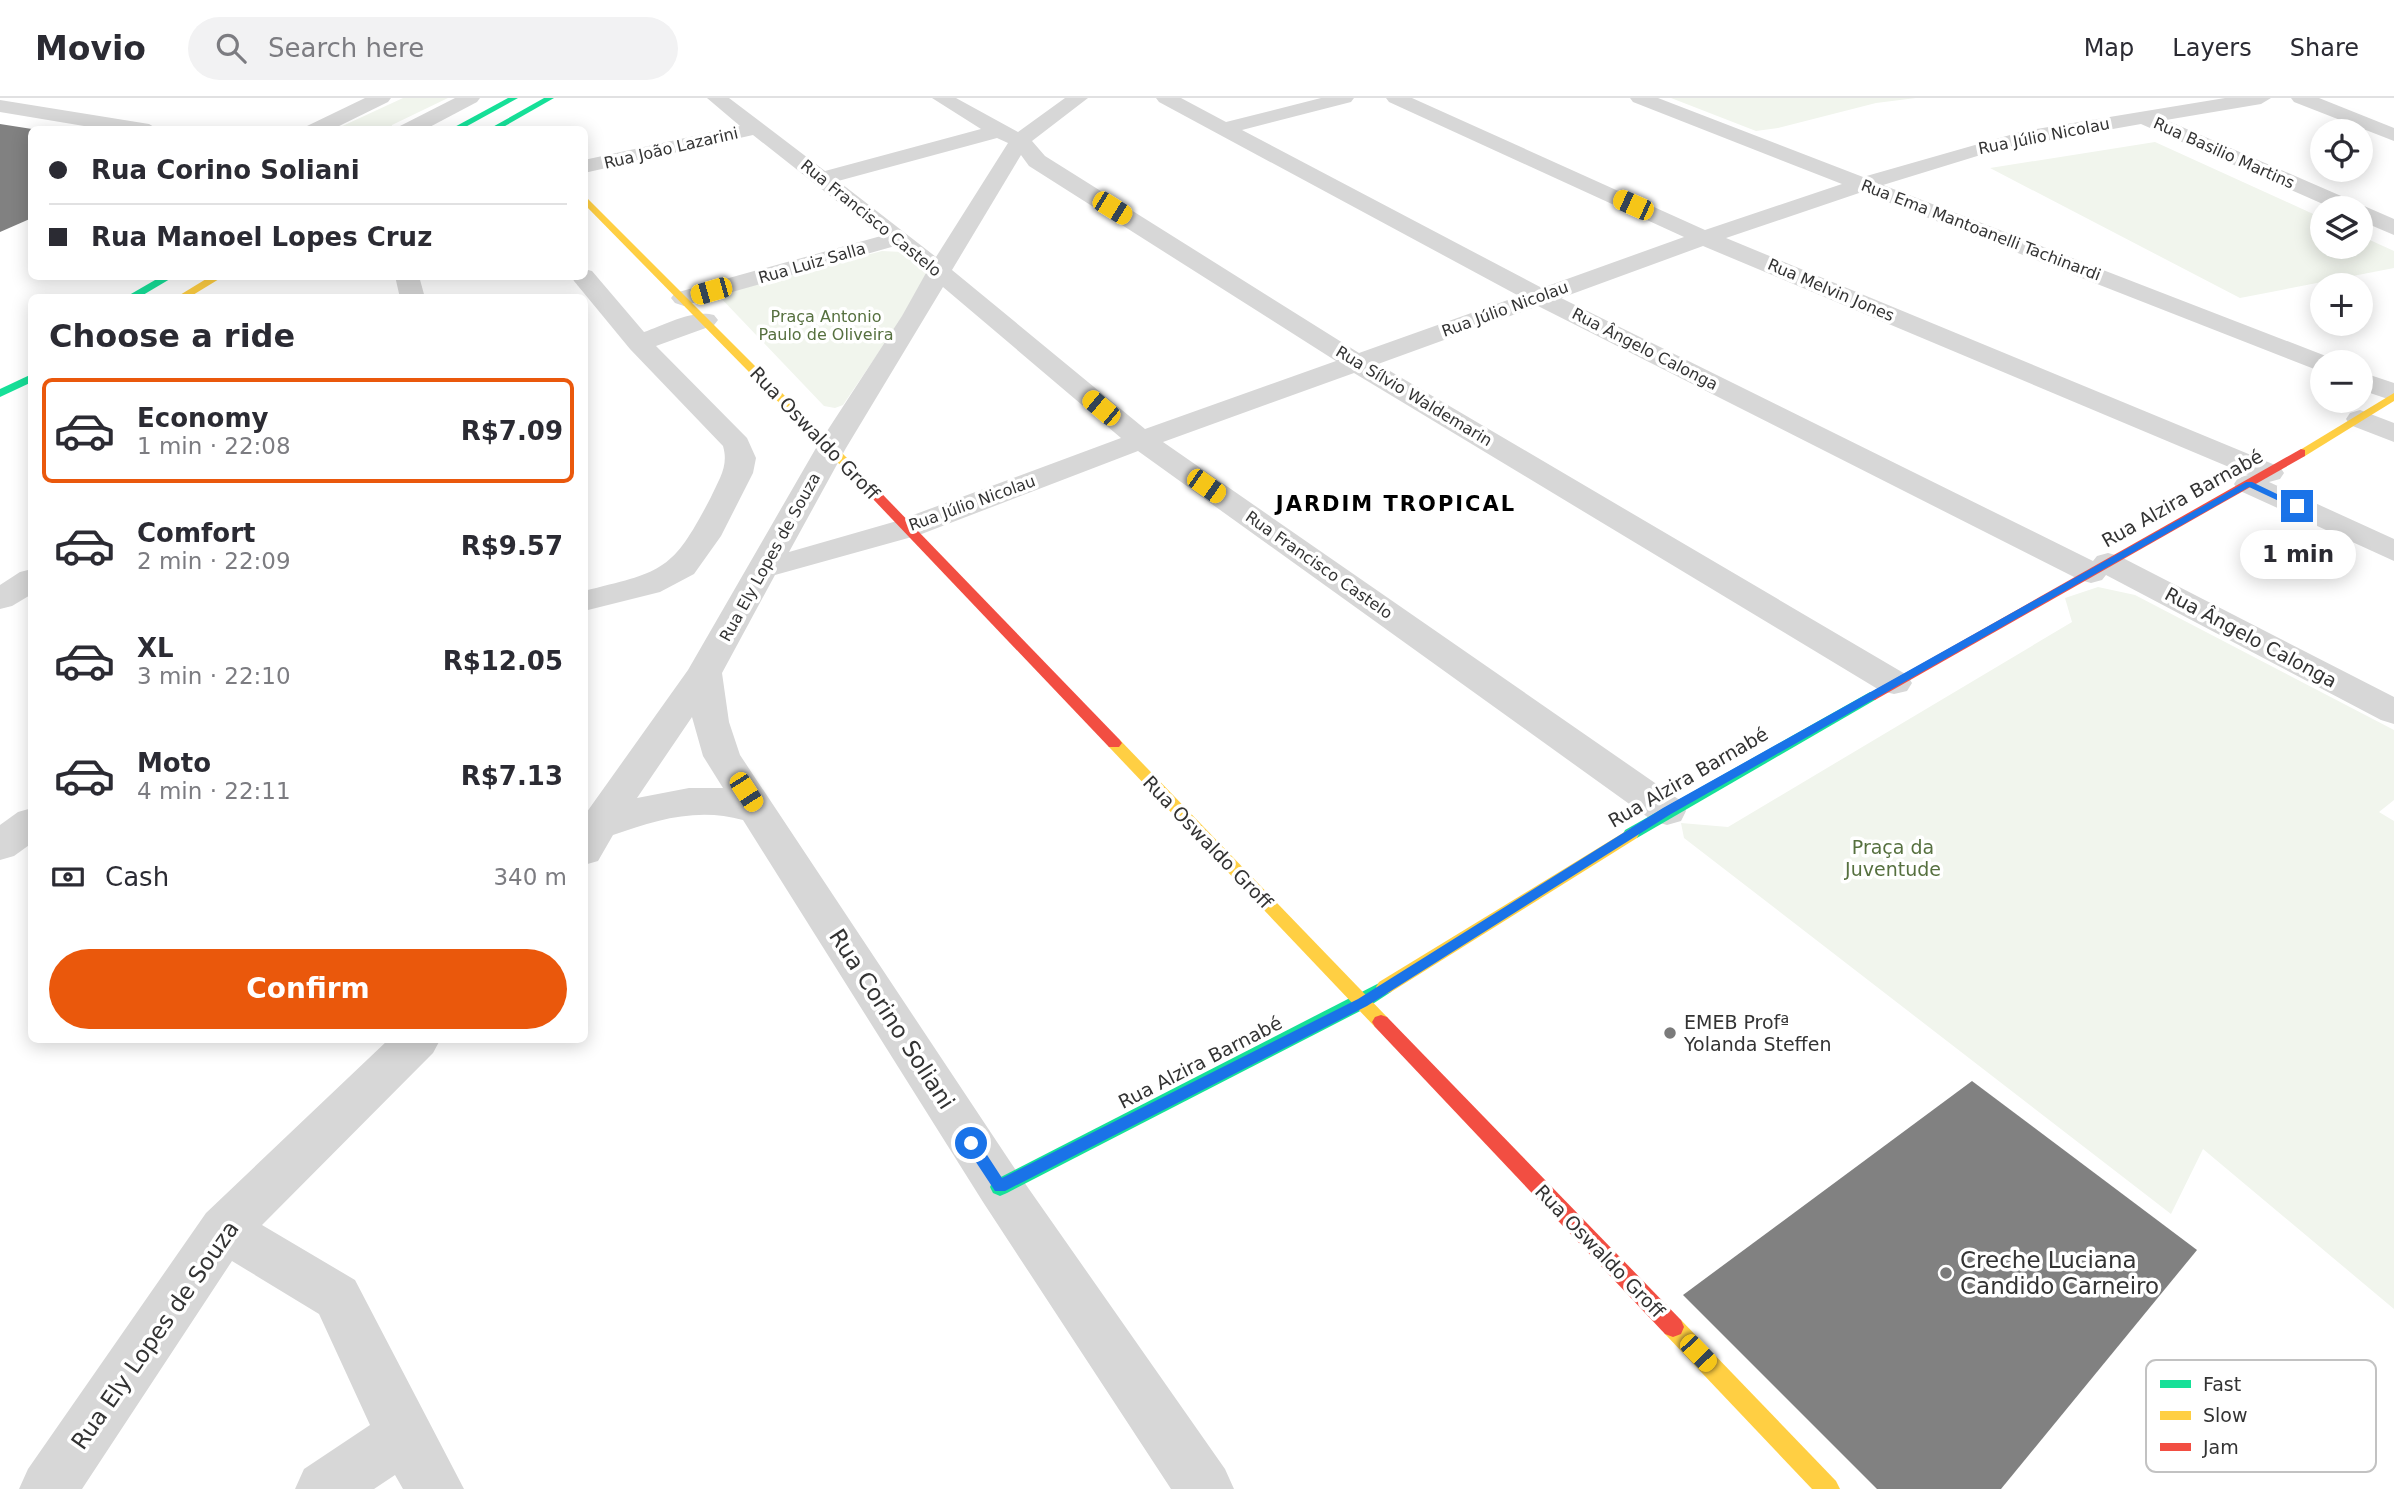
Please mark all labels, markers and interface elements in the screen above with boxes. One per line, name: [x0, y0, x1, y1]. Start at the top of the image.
search box: [188, 17, 678, 80]
text: Movio: [35, 29, 146, 68]
icon: search: [212, 29, 250, 67]
text: Search here: [268, 33, 424, 63]
text: Map: [2084, 34, 2134, 62]
text: Layers: [2172, 34, 2252, 62]
text: Share: [2290, 34, 2359, 62]
street label: Rua Basilio Martins: [2151, 113, 2297, 193]
street label: Rua Júlio Nicolau: [1977, 114, 2111, 158]
map controls: [2310, 119, 2373, 413]
button: locate: [2310, 119, 2373, 182]
street label: Rua João Lazarini: [602, 123, 740, 173]
text: Rua Corino Soliani: [91, 155, 360, 185]
street label: Rua Francisco Castelo: [797, 156, 945, 280]
street label: Rua Ema Mantoanelli Tachinardi: [1858, 175, 2104, 285]
car: [1610, 187, 1657, 223]
car: [1089, 188, 1136, 228]
button: layers: [2310, 196, 2373, 259]
text: Rua Manoel Lopes Cruz: [91, 222, 432, 252]
street label: Rua Luiz Salla: [756, 239, 868, 287]
street label: Rua Melvin Jones: [1765, 255, 1897, 325]
button: +: [2310, 273, 2373, 336]
car: [688, 275, 735, 307]
street label: Rua Júlio Nicolau: [1439, 277, 1571, 341]
street label: Rua Ângelo Calonga: [1569, 304, 1721, 394]
park label: Praça Antonio Paulo de Oliveira: [759, 307, 893, 344]
text: Choose a ride: [49, 317, 295, 355]
street label: Rua Sílvio Waldemarin: [1332, 342, 1496, 450]
button: −: [2310, 350, 2373, 413]
street label: Rua Oswaldo Groff: [746, 362, 885, 505]
car: [1079, 386, 1124, 430]
icon: car: [53, 399, 116, 462]
text: Economy: [137, 403, 268, 433]
text: R$7.09: [461, 416, 563, 446]
text: 1 min · 22:08: [137, 433, 291, 459]
street label: Rua Alzira Barnabé: [2098, 445, 2266, 551]
car: [1183, 465, 1230, 507]
street label: Rua Ely Lopes de Souza: [716, 469, 824, 645]
street label: Rua Júlio Nicolau: [906, 471, 1038, 535]
route end: [2281, 490, 2313, 522]
district label: JARDIM TROPICAL: [1274, 492, 1516, 516]
street label: Rua Francisco Castelo: [1242, 507, 1396, 623]
icon: car: [53, 514, 116, 577]
text: Comfort: [137, 518, 255, 548]
callout: 1 min: [2239, 530, 2355, 579]
text: R$9.57: [461, 531, 563, 561]
text: 1 min: [2262, 541, 2334, 567]
text: 2 min · 22:09: [137, 548, 291, 574]
street label: Rua Ângelo Calonga: [2161, 582, 2341, 692]
icon: car: [53, 629, 116, 692]
text: XL: [137, 633, 174, 663]
text: R$12.05: [443, 646, 563, 676]
text: 3 min · 22:10: [137, 663, 291, 689]
street label: Rua Alzira Barnabé: [1604, 722, 1772, 832]
icon: car: [53, 744, 116, 807]
text: Moto: [137, 748, 211, 778]
text: R$7.13: [461, 761, 563, 791]
car: [726, 769, 767, 815]
street label: Rua Oswaldo Groff: [1139, 771, 1278, 914]
text: 4 min · 22:11: [137, 778, 291, 804]
park label: Praça da Juventude: [1844, 836, 1941, 880]
icon: cash: [49, 858, 87, 896]
text: Cash: [105, 862, 169, 892]
text: 340 m: [493, 864, 567, 890]
street label: Rua Corino Soliani: [824, 924, 960, 1114]
button: Confirm: [49, 949, 567, 1029]
street label: Rua Alzira Barnabé: [1115, 1011, 1285, 1113]
place label: EMEB Profª Yolanda Steffen: [1683, 1011, 1831, 1055]
marker: EMEB Profª Yolanda Steffen: [1662, 1025, 1678, 1041]
route start: [955, 1127, 987, 1159]
street label: Rua Oswaldo Groff: [1531, 1180, 1670, 1323]
street label: Rua Ely Lopes de Souza: [66, 1216, 244, 1454]
place label: Creche Luciana Candido Carneiro: [1960, 1247, 2159, 1299]
marker: Creche Luciana Candido Carneiro: [1938, 1265, 1954, 1281]
car: [1676, 1331, 1721, 1375]
legend: [2146, 1360, 2376, 1472]
text: Fast: [2203, 1373, 2241, 1395]
text: Slow: [2203, 1404, 2248, 1426]
text: Jam: [2202, 1436, 2239, 1458]

